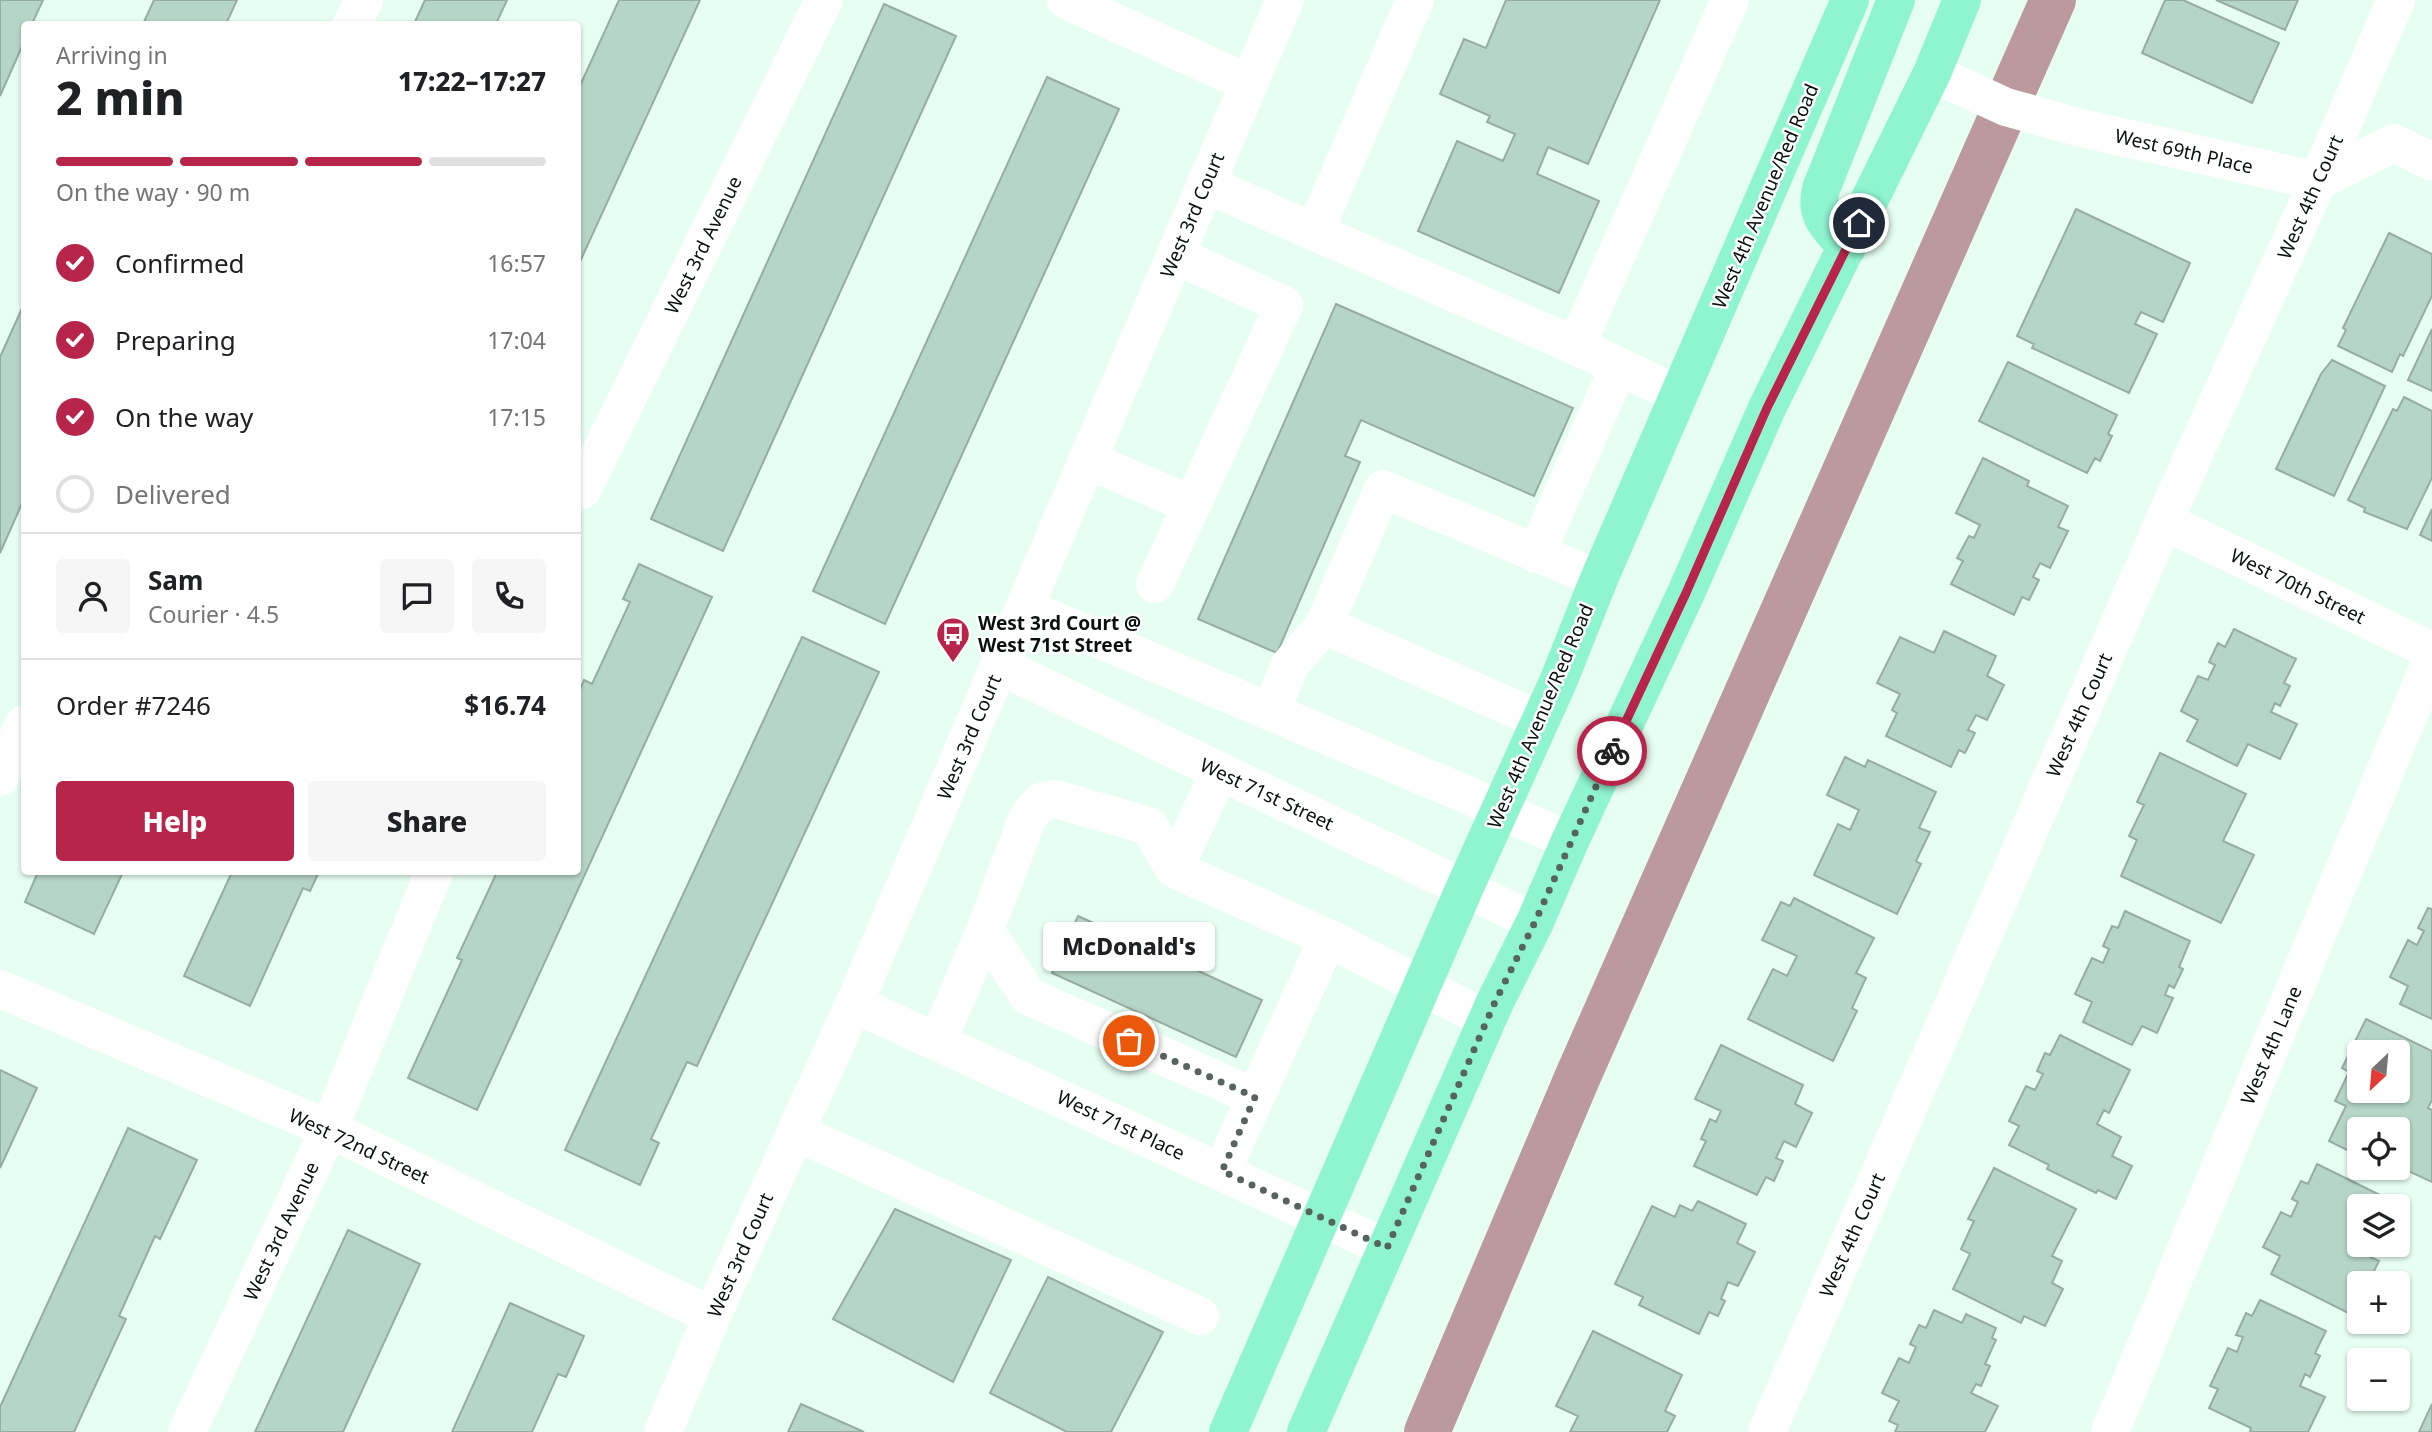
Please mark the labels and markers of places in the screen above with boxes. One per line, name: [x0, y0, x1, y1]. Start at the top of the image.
pin: [1829, 193, 1889, 253]
place label: West 3rd Court @ West 71st Street: [978, 610, 1141, 658]
bus stop icon: West 3rd Court @ West 71st Street: [934, 615, 972, 664]
callout: McDonald's: [1043, 922, 1215, 971]
pin: [1099, 1011, 1159, 1071]

